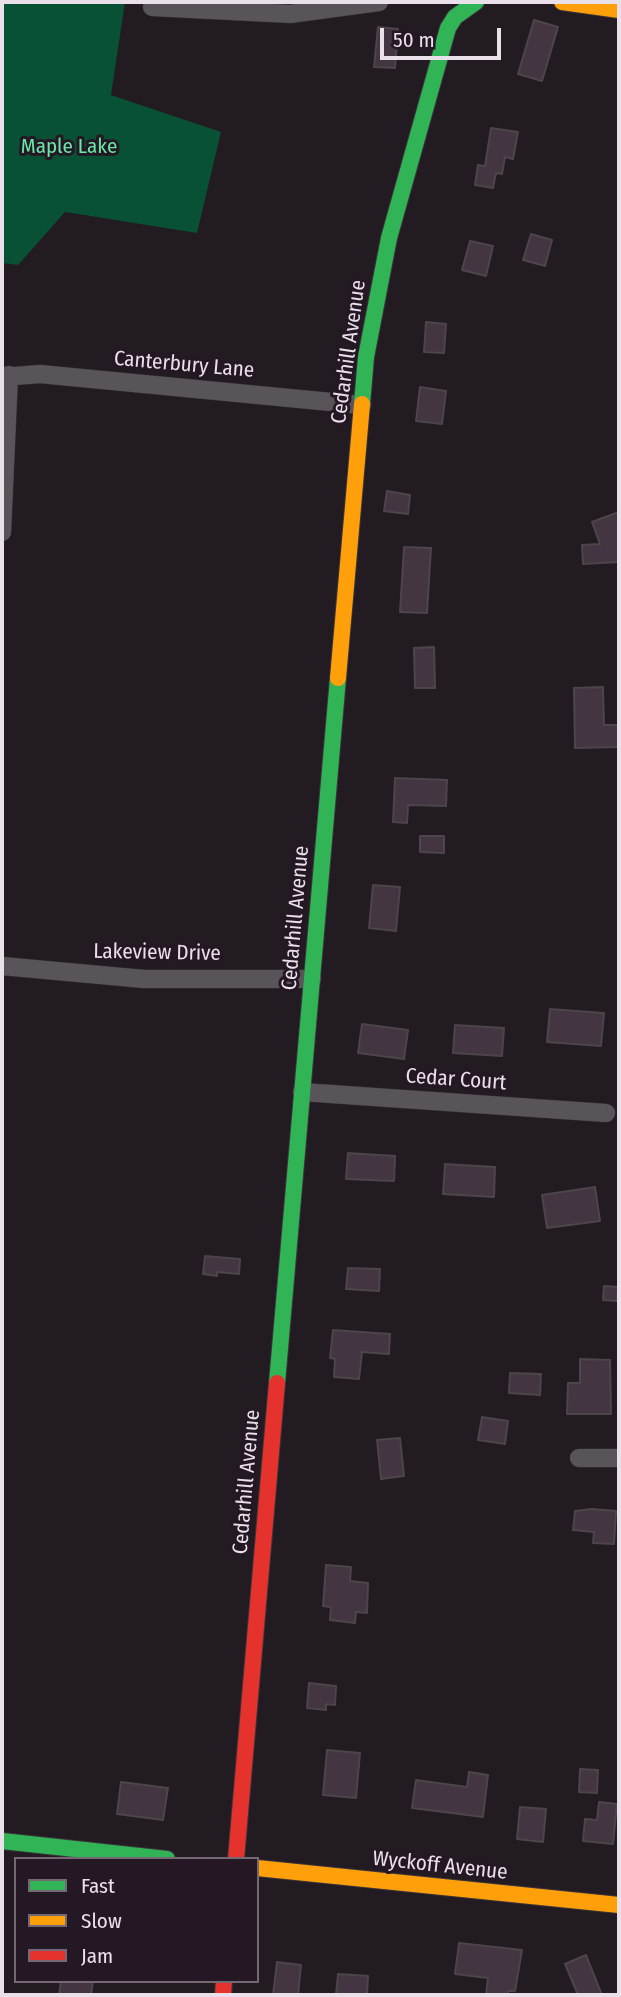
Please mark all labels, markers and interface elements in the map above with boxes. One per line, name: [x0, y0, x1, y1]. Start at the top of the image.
scale bar: [383, 14, 504, 58]
text: 50 m: [393, 27, 435, 53]
park label: Maple Lake: [21, 134, 117, 160]
street label: Cedarhill Avenue: [326, 278, 372, 426]
street label: Canterbury Lane: [113, 346, 255, 384]
street label: Cedarhill Avenue: [277, 845, 315, 991]
street label: Lakeview Drive: [93, 939, 221, 967]
street label: Cedar Court: [405, 1064, 507, 1096]
street label: Cedarhill Avenue: [228, 1409, 266, 1555]
street label: Wyckoff Avenue: [371, 1846, 509, 1886]
legend: [14, 1857, 259, 1983]
text: Fast: [81, 1873, 115, 1899]
text: Slow: [81, 1908, 122, 1934]
text: Jam: [81, 1943, 113, 1969]

